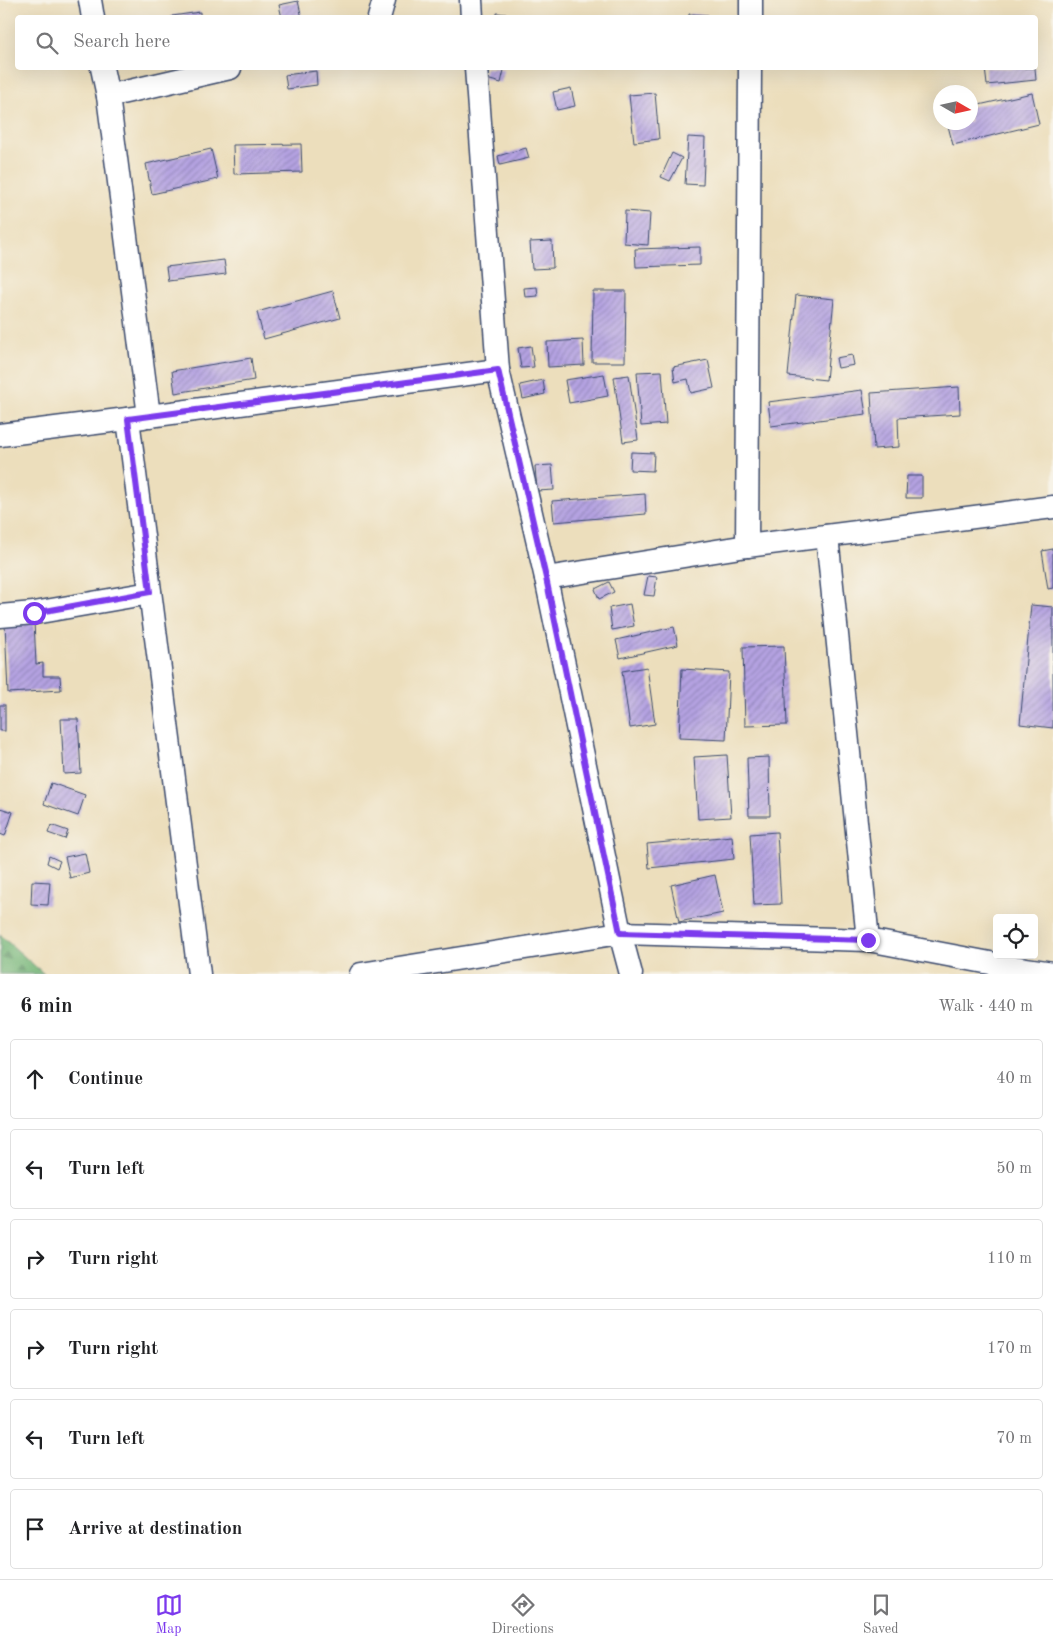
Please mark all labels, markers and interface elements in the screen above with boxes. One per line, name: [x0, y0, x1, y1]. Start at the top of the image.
search box: [15, 15, 1038, 70]
icon: search: [33, 29, 61, 57]
text: Search here: [73, 33, 170, 52]
north arrow: [933, 85, 978, 130]
route start: [23, 602, 46, 625]
map controls: [993, 914, 1038, 959]
button: locate: [993, 914, 1038, 959]
route end: [857, 929, 880, 952]
text: 6 min: [20, 996, 73, 1017]
text: Walk · 440 m: [938, 999, 1033, 1015]
icon: ahead: [21, 1065, 49, 1093]
text: Continue: [68, 1070, 143, 1089]
text: 40 m: [996, 1071, 1032, 1087]
icon: left: [21, 1155, 49, 1183]
text: Turn left: [68, 1160, 145, 1179]
text: 50 m: [996, 1161, 1032, 1177]
icon: right: [21, 1245, 49, 1273]
text: Turn right: [68, 1250, 158, 1269]
text: 110 m: [987, 1251, 1032, 1267]
icon: right: [21, 1335, 49, 1363]
text: Turn right: [68, 1340, 158, 1359]
text: 170 m: [987, 1341, 1032, 1357]
icon: left: [21, 1425, 49, 1453]
text: Turn left: [68, 1430, 145, 1449]
text: 70 m: [996, 1431, 1032, 1447]
icon: arrive: [21, 1515, 49, 1543]
text: Arrive at destination: [68, 1520, 242, 1539]
tab: Map: [155, 1591, 183, 1638]
tab: Directions: [492, 1591, 554, 1638]
tab: Saved: [863, 1591, 898, 1638]

